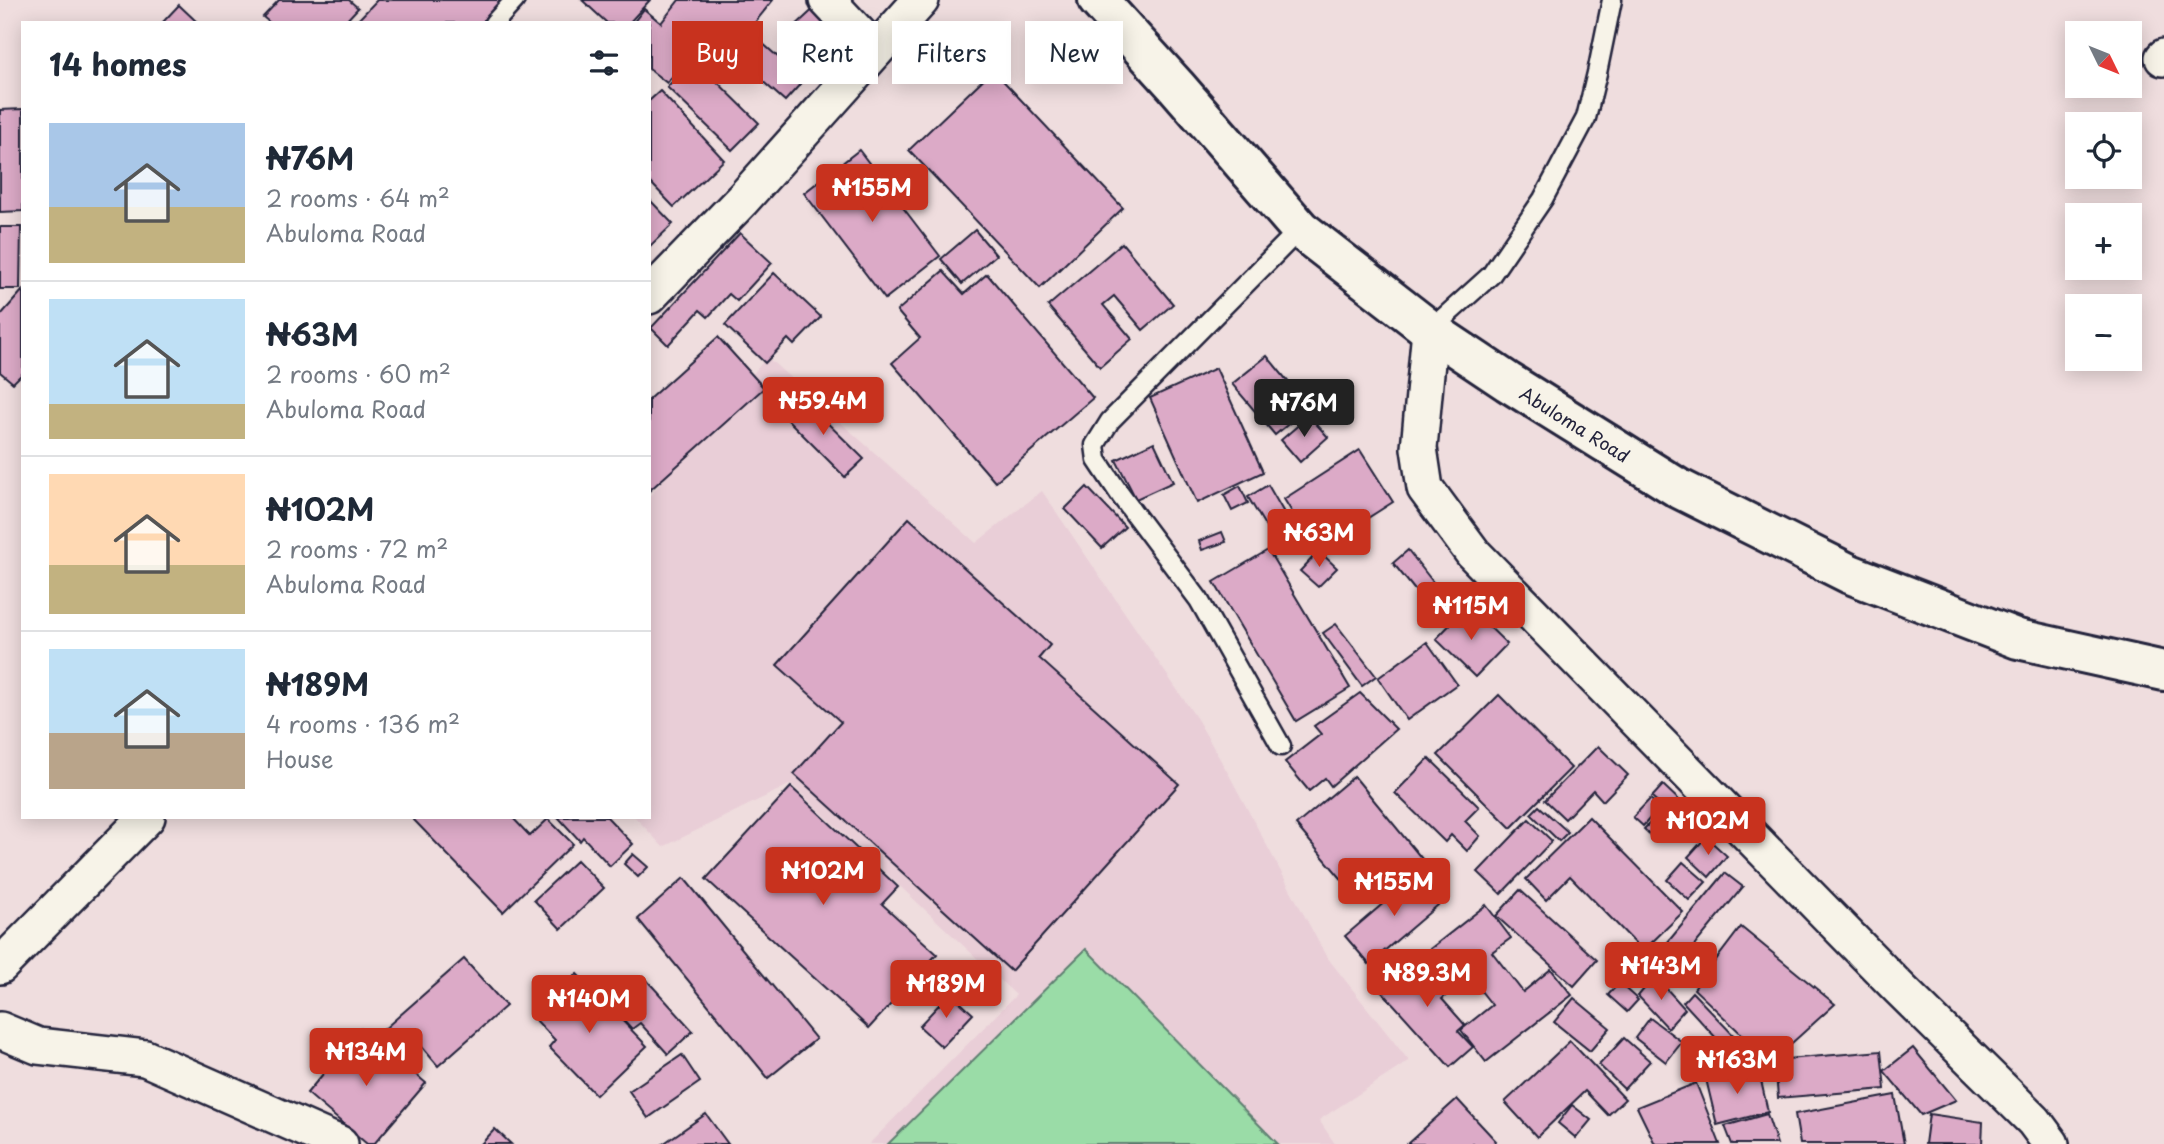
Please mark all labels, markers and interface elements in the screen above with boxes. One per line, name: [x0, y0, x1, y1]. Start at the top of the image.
chip: Buy: [672, 21, 763, 84]
chip: Rent: [777, 21, 878, 84]
chip: Filters: [892, 21, 1011, 84]
chip: New: [1025, 21, 1123, 84]
north arrow: [2065, 21, 2142, 98]
map controls: [2065, 21, 2142, 371]
text: 14 homes: [49, 41, 187, 86]
icon: filters: [585, 44, 623, 82]
button: locate: [2065, 112, 2142, 189]
text: ₦76M: [266, 135, 354, 180]
icon: home: [105, 151, 189, 235]
pin: ₦155M: [823, 164, 921, 224]
text: ₦155M: [832, 169, 912, 204]
text: 2 rooms · 64 m²: [266, 180, 450, 215]
button: +: [2065, 203, 2142, 280]
text: Abuloma Road: [266, 215, 426, 250]
button: −: [2065, 294, 2142, 371]
text: ₦63M: [266, 311, 359, 356]
icon: home: [105, 327, 189, 411]
text: 2 rooms · 60 m²: [266, 356, 451, 391]
pin: ₦59.4M: [766, 378, 880, 437]
street label: Abuloma Road: [1515, 379, 1635, 469]
pin: ₦76M: [1263, 380, 1345, 439]
text: ₦59.4M: [779, 382, 867, 417]
text: ₦76M: [1270, 384, 1338, 419]
text: Abuloma Road: [266, 391, 426, 426]
text: ₦102M: [266, 486, 374, 531]
icon: home: [105, 502, 189, 586]
pin: ₦63M: [1278, 510, 1360, 569]
text: ₦63M: [1284, 514, 1354, 549]
text: 2 rooms · 72 m²: [266, 531, 448, 566]
text: Abuloma Road: [266, 566, 426, 601]
pin: ₦115M: [1422, 582, 1520, 642]
text: ₦115M: [1433, 587, 1509, 622]
text: ₦189M: [266, 661, 369, 706]
icon: home: [105, 677, 189, 761]
text: 4 rooms · 136 m²: [266, 706, 460, 741]
text: House: [266, 741, 333, 776]
pin: ₦102M: [1659, 798, 1757, 857]
text: ₦102M: [1666, 802, 1750, 837]
pin: ₦102M: [774, 848, 872, 907]
text: ₦102M: [781, 852, 865, 887]
pin: ₦155M: [1345, 858, 1443, 918]
text: ₦155M: [1354, 863, 1434, 898]
pin: ₦143M: [1612, 942, 1710, 1002]
text: ₦143M: [1621, 947, 1701, 982]
pin: ₦89.3M: [1370, 950, 1484, 1009]
text: ₦89.3M: [1383, 954, 1471, 989]
pin: ₦189M: [897, 960, 995, 1020]
text: ₦189M: [906, 965, 986, 1000]
pin: ₦140M: [540, 976, 638, 1035]
text: ₦140M: [548, 980, 630, 1015]
pin: ₦134M: [317, 1028, 415, 1088]
text: ₦134M: [326, 1033, 406, 1068]
pin: ₦163M: [1688, 1036, 1786, 1096]
text: ₦163M: [1697, 1041, 1777, 1076]

